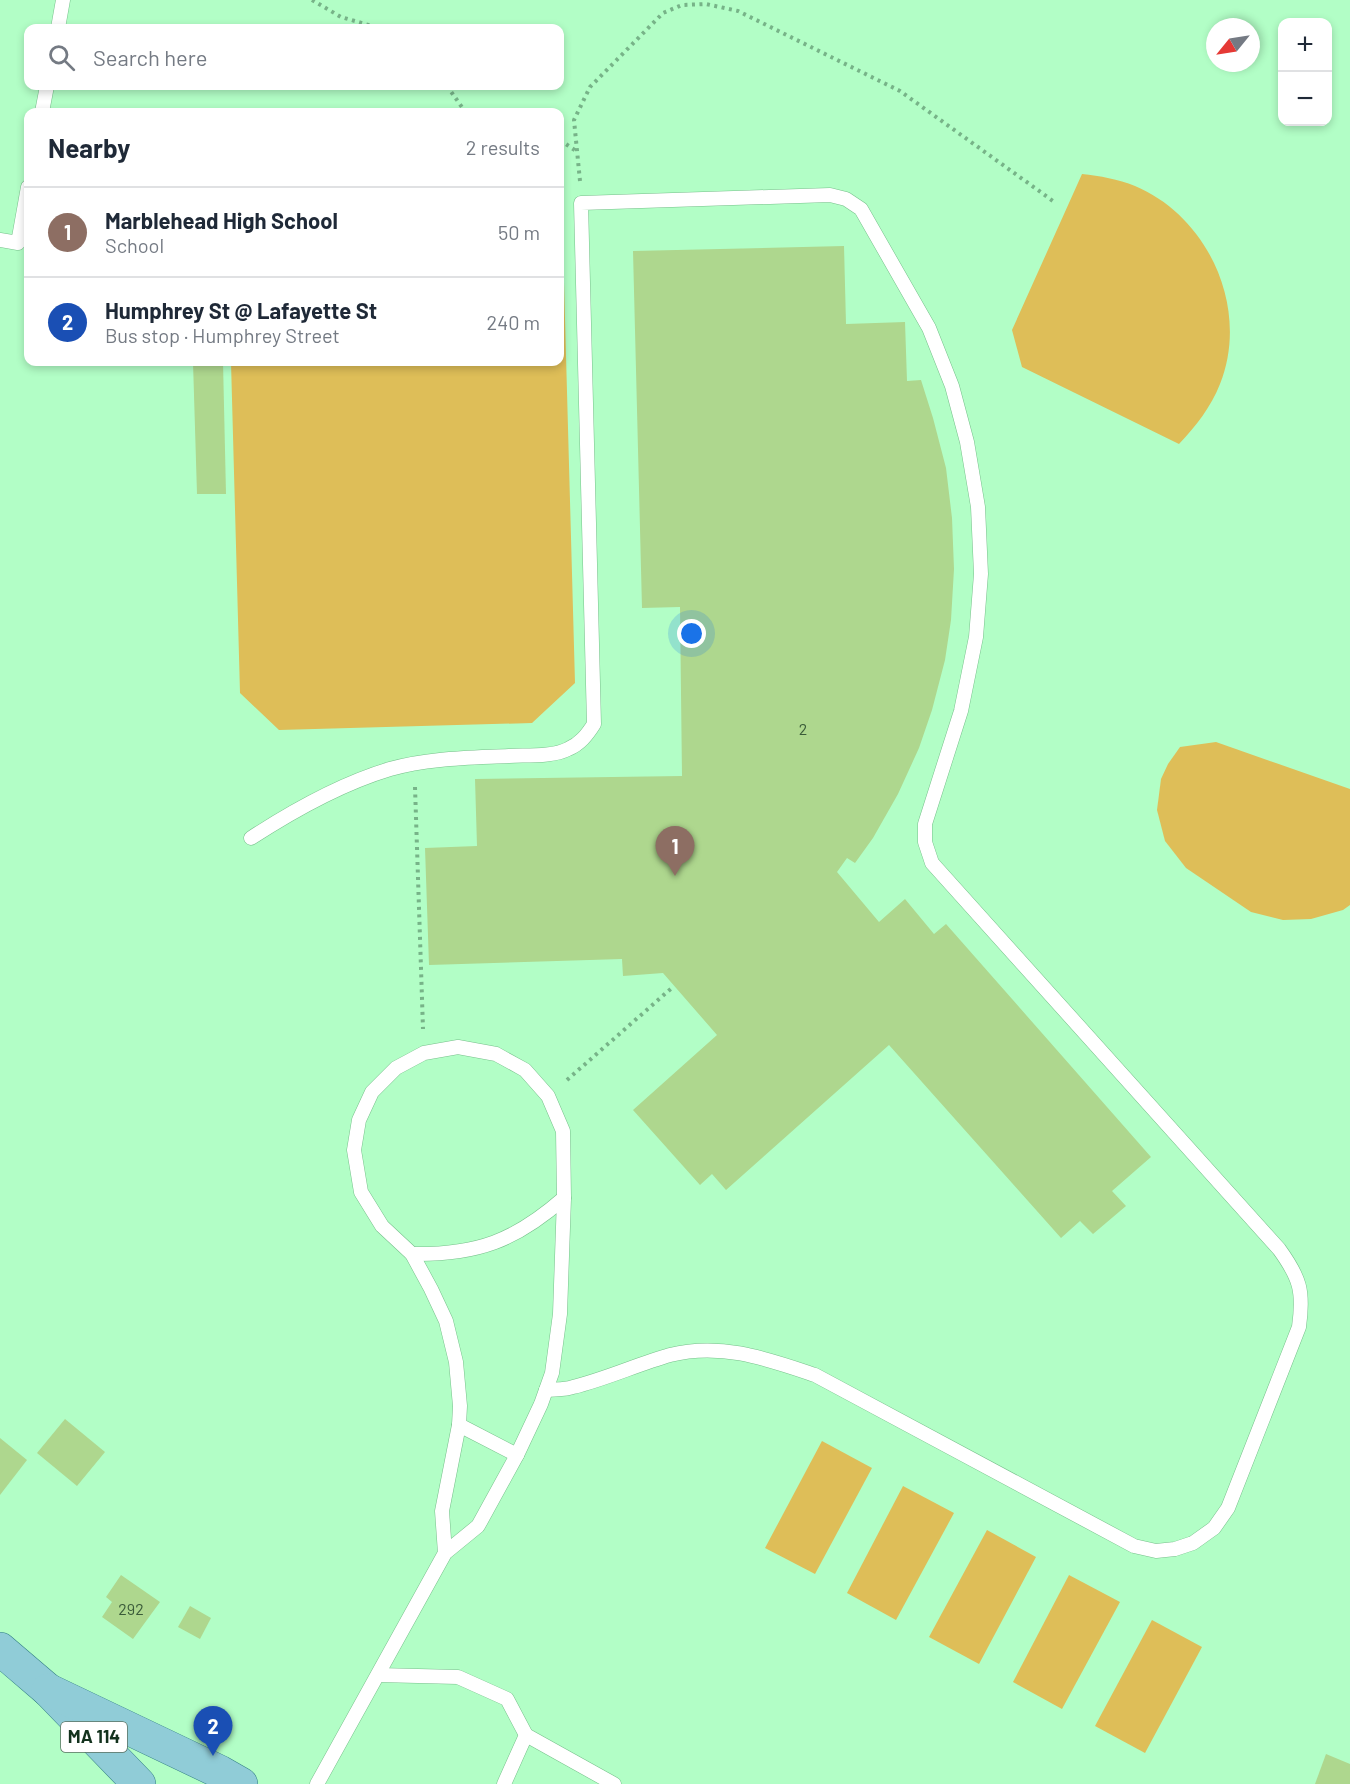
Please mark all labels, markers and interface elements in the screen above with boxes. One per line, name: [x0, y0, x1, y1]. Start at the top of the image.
north arrow: [1206, 18, 1260, 72]
map controls: [1278, 18, 1332, 126]
button: +: [1278, 18, 1332, 72]
search box: [24, 24, 564, 90]
icon: search: [45, 41, 78, 74]
text: Search here: [93, 44, 207, 70]
button: −: [1278, 72, 1332, 126]
text: Nearby: [48, 132, 130, 163]
text: 2 results: [466, 135, 540, 159]
text: Marblehead High School: [105, 207, 338, 233]
text: 1: [64, 220, 71, 244]
text: 50 m: [498, 220, 540, 244]
text: School: [105, 233, 164, 257]
text: Humphrey St @ Lafayette St: [105, 297, 377, 323]
text: 2: [62, 310, 73, 334]
text: 240 m: [486, 310, 540, 334]
text: Bus stop · Humphrey Street: [105, 323, 340, 347]
your location: [677, 619, 706, 648]
house number: 2: [799, 719, 807, 738]
pin: 1: [656, 826, 694, 876]
house number: 292: [118, 1599, 144, 1618]
pin: 2: [194, 1706, 232, 1756]
road number: MA 114: [61, 1722, 127, 1752]

